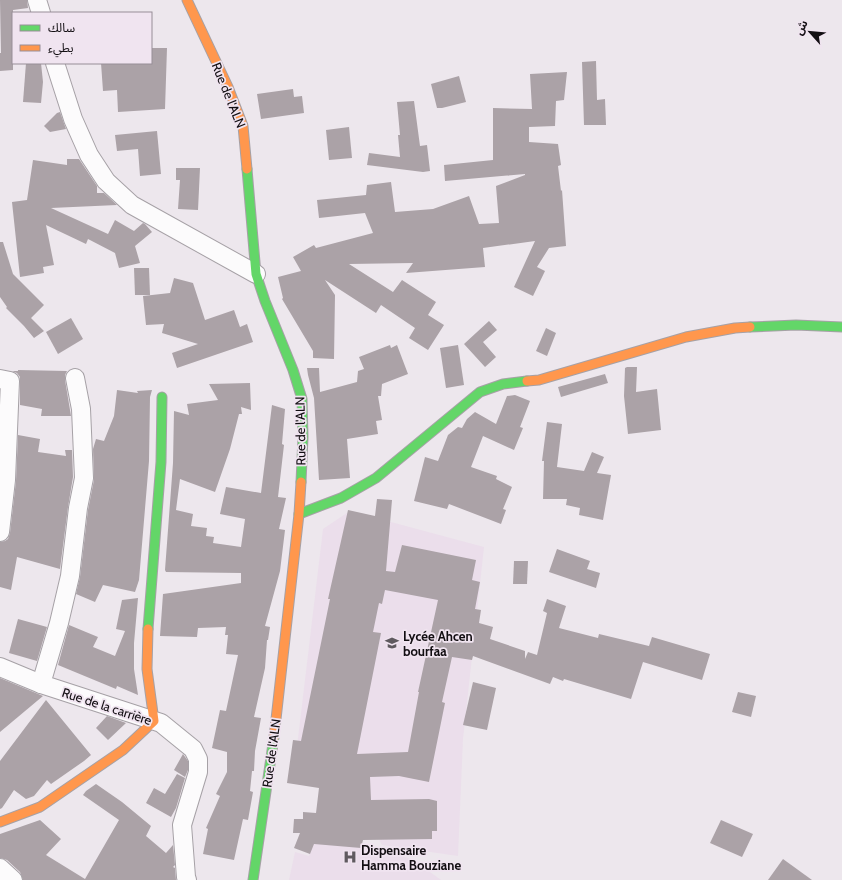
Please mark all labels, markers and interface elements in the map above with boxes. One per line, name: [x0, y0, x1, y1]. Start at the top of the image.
legend: [12, 12, 152, 64]
north arrow: [790, 12, 830, 52]
text: ش: [791, 18, 811, 37]
text: سالك: [48, 20, 75, 35]
text: بطيء: [48, 40, 74, 58]
street label: Rue de l'ALN: [209, 60, 249, 130]
street label: Rue de l'ALN: [291, 396, 309, 466]
place label: Lycée Ahcen bourfaa: [403, 628, 473, 659]
school or university icon: Lycée Ahcen bourfaa: [384, 635, 400, 651]
street label: Rue de la carrière: [60, 684, 154, 728]
street label: Rue de l'ALN: [258, 718, 284, 788]
place label: Dispensaire Hamma Bouziane: [361, 842, 461, 873]
hospital icon: Dispensaire Hamma Bouziane: [342, 849, 358, 865]

